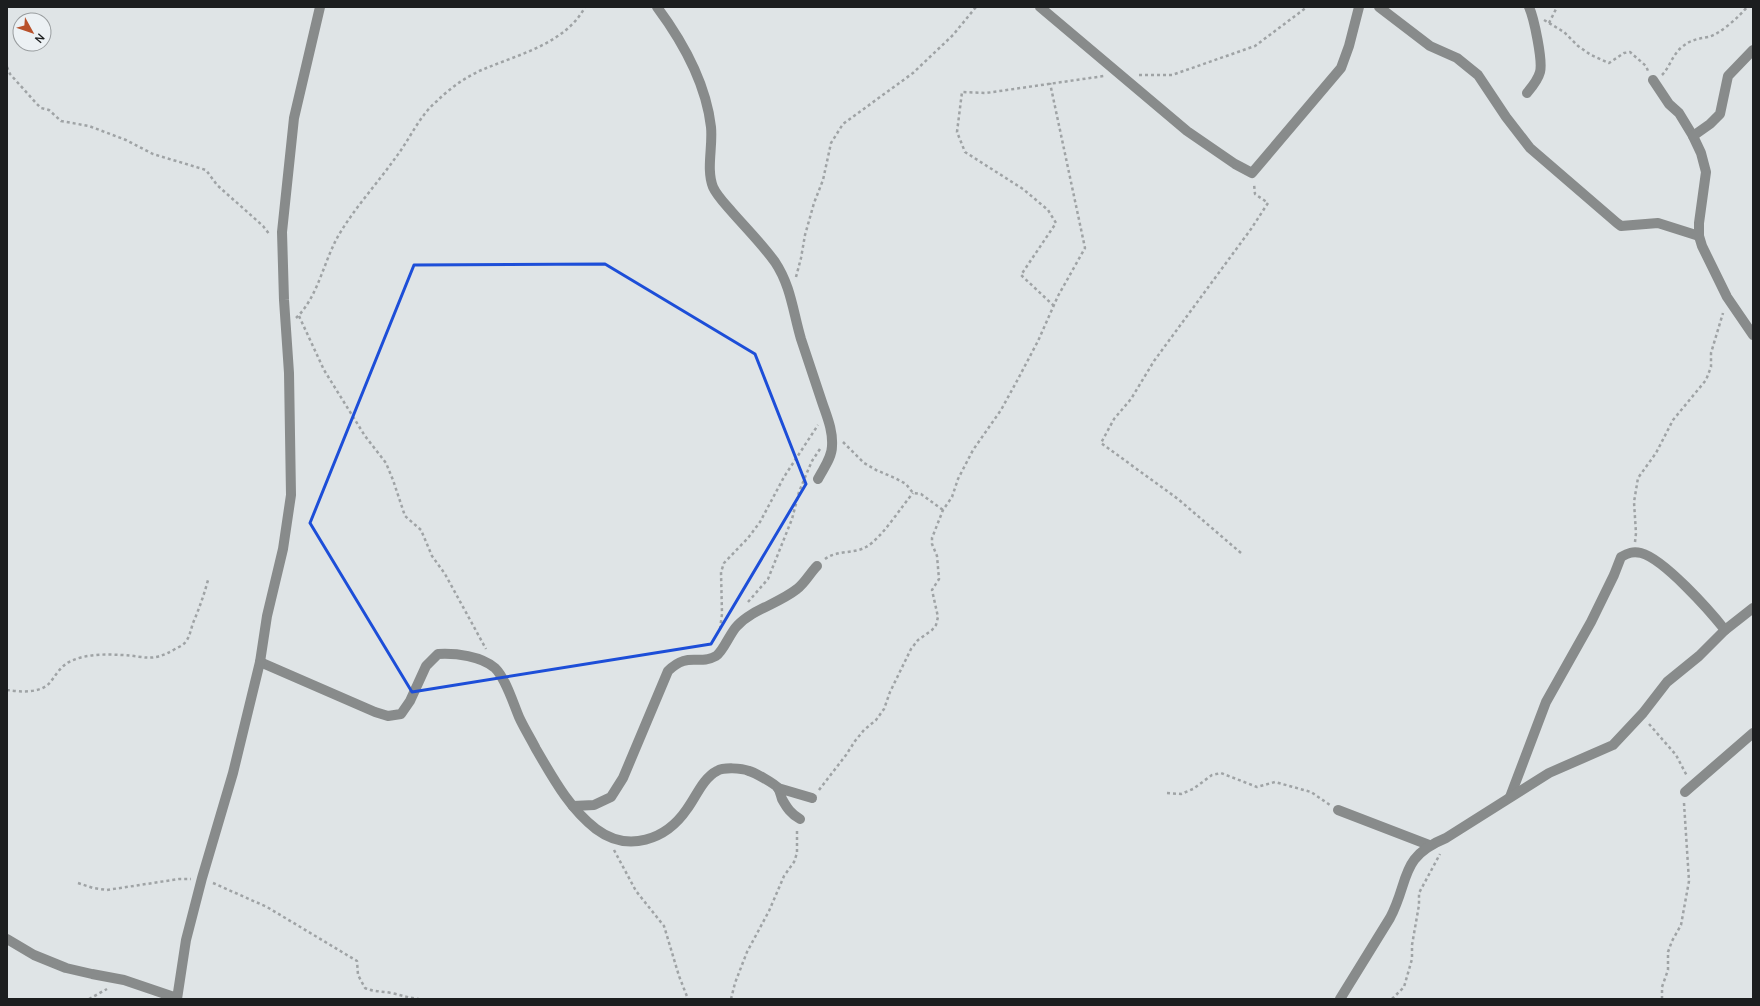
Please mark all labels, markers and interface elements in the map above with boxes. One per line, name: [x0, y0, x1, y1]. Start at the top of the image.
north arrow: [12, 12, 52, 52]
text: N: [32, 31, 48, 47]

